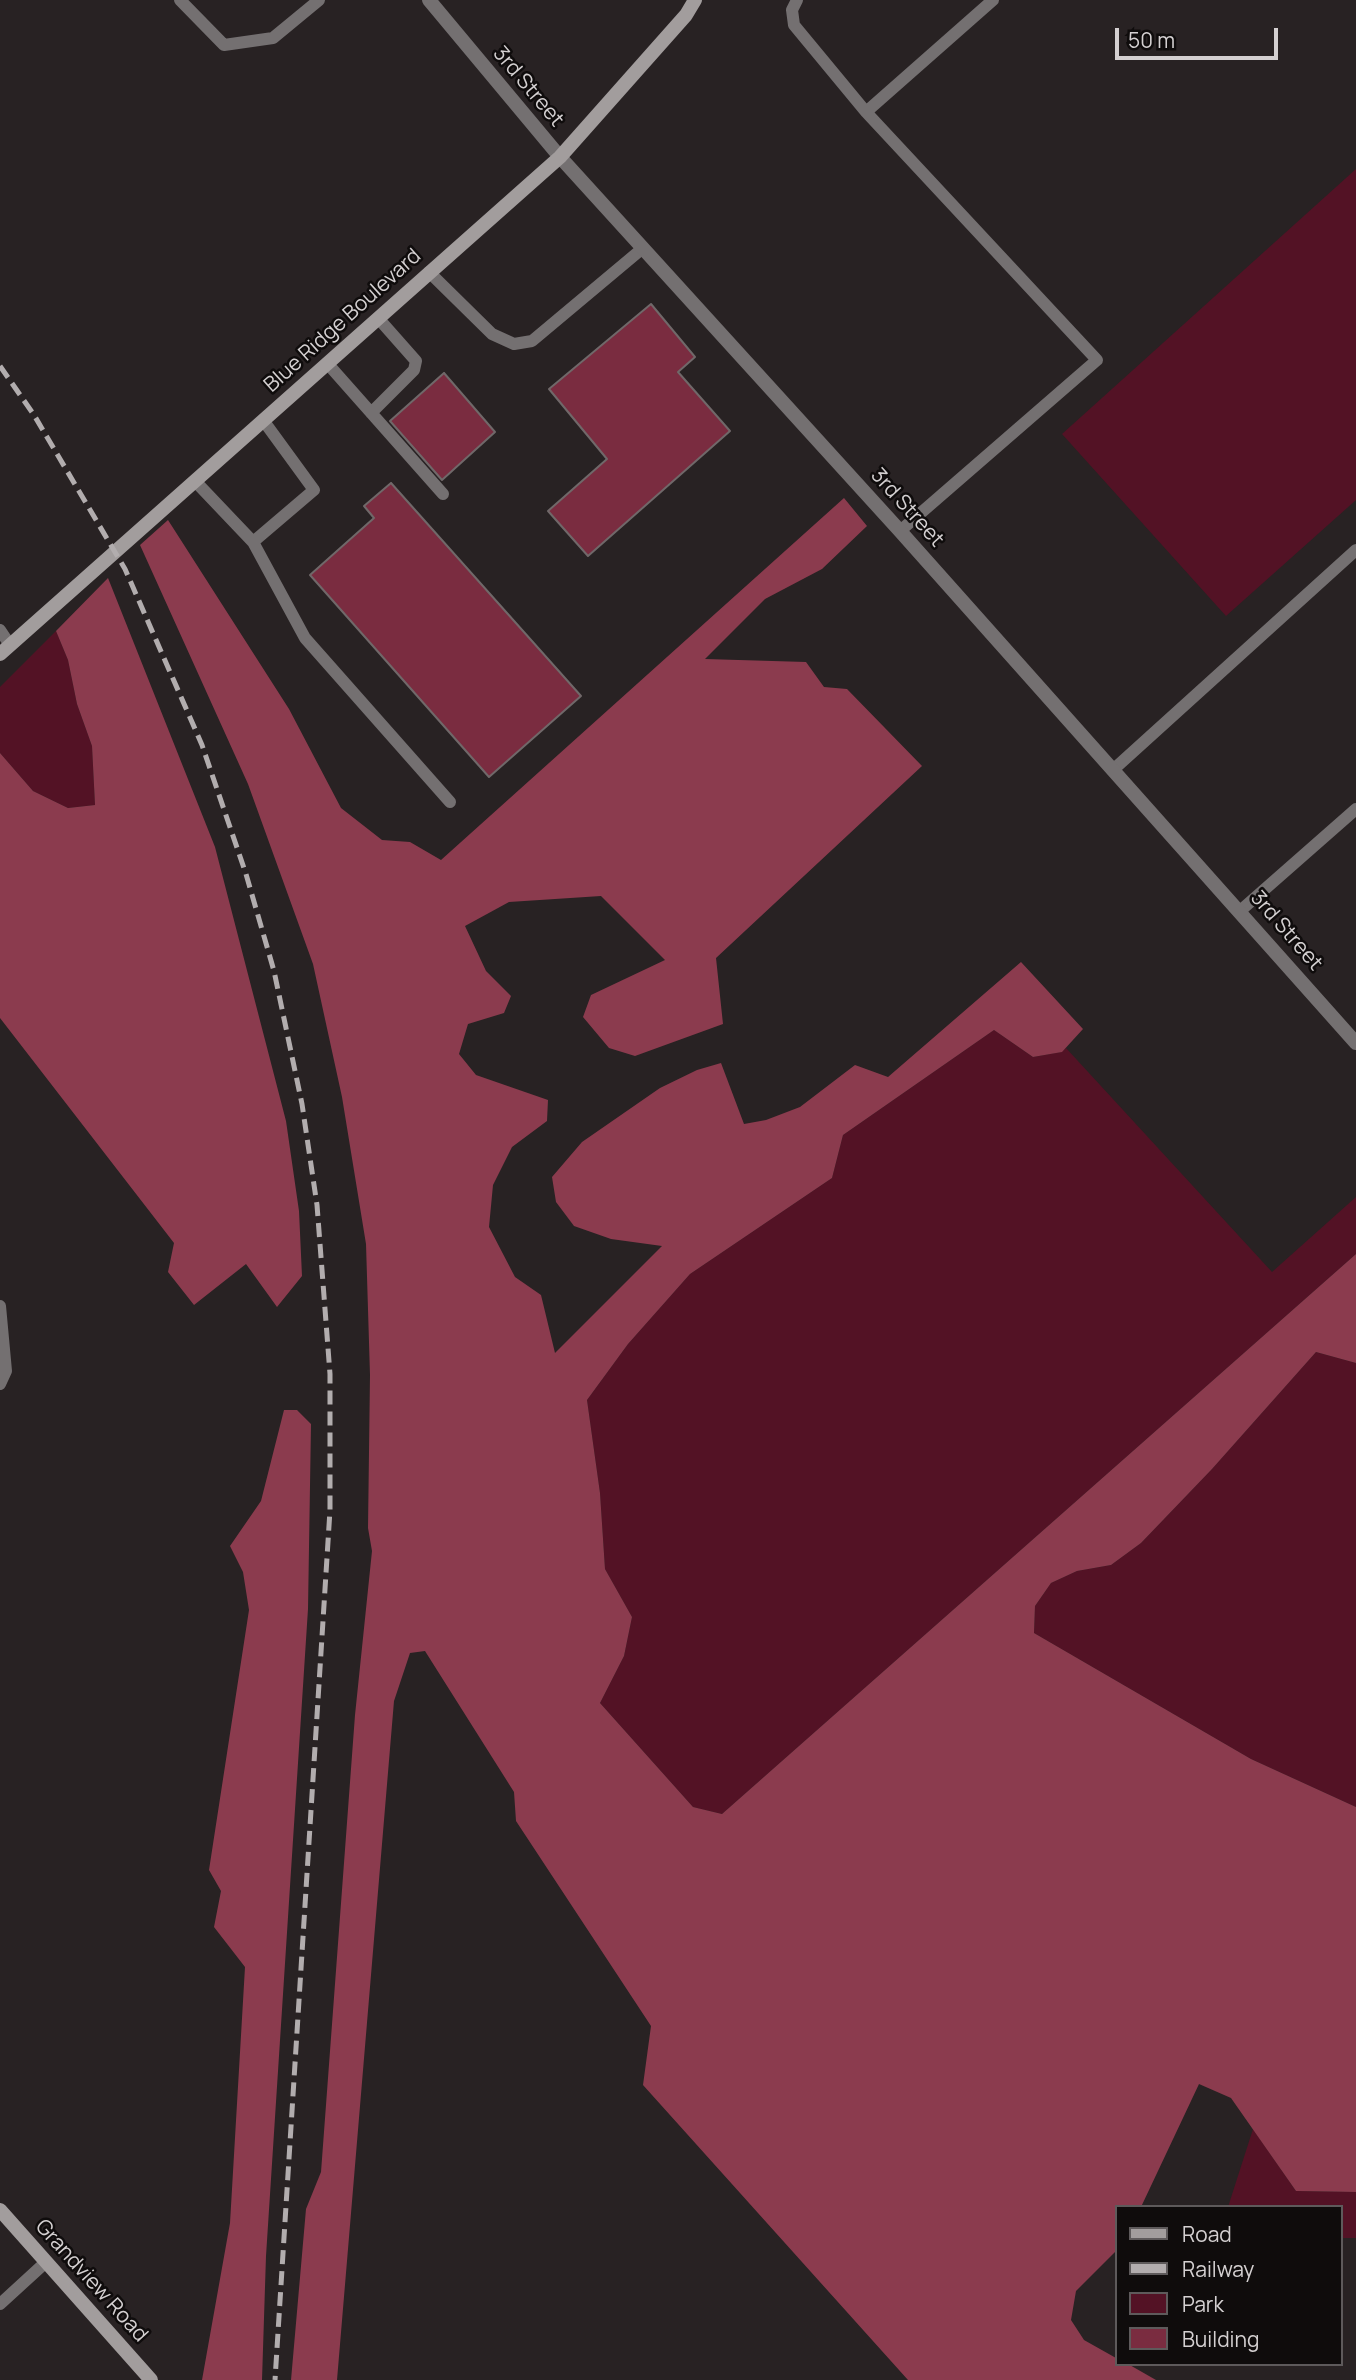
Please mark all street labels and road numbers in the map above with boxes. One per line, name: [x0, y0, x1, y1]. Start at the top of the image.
street label: 3rd Street: [487, 42, 569, 132]
street label: Blue Ridge Boulevard: [259, 244, 427, 398]
street label: 3rd Street: [865, 463, 949, 553]
street label: 3rd Street: [1245, 886, 1327, 976]
street label: Grandview Road: [29, 2215, 153, 2347]

